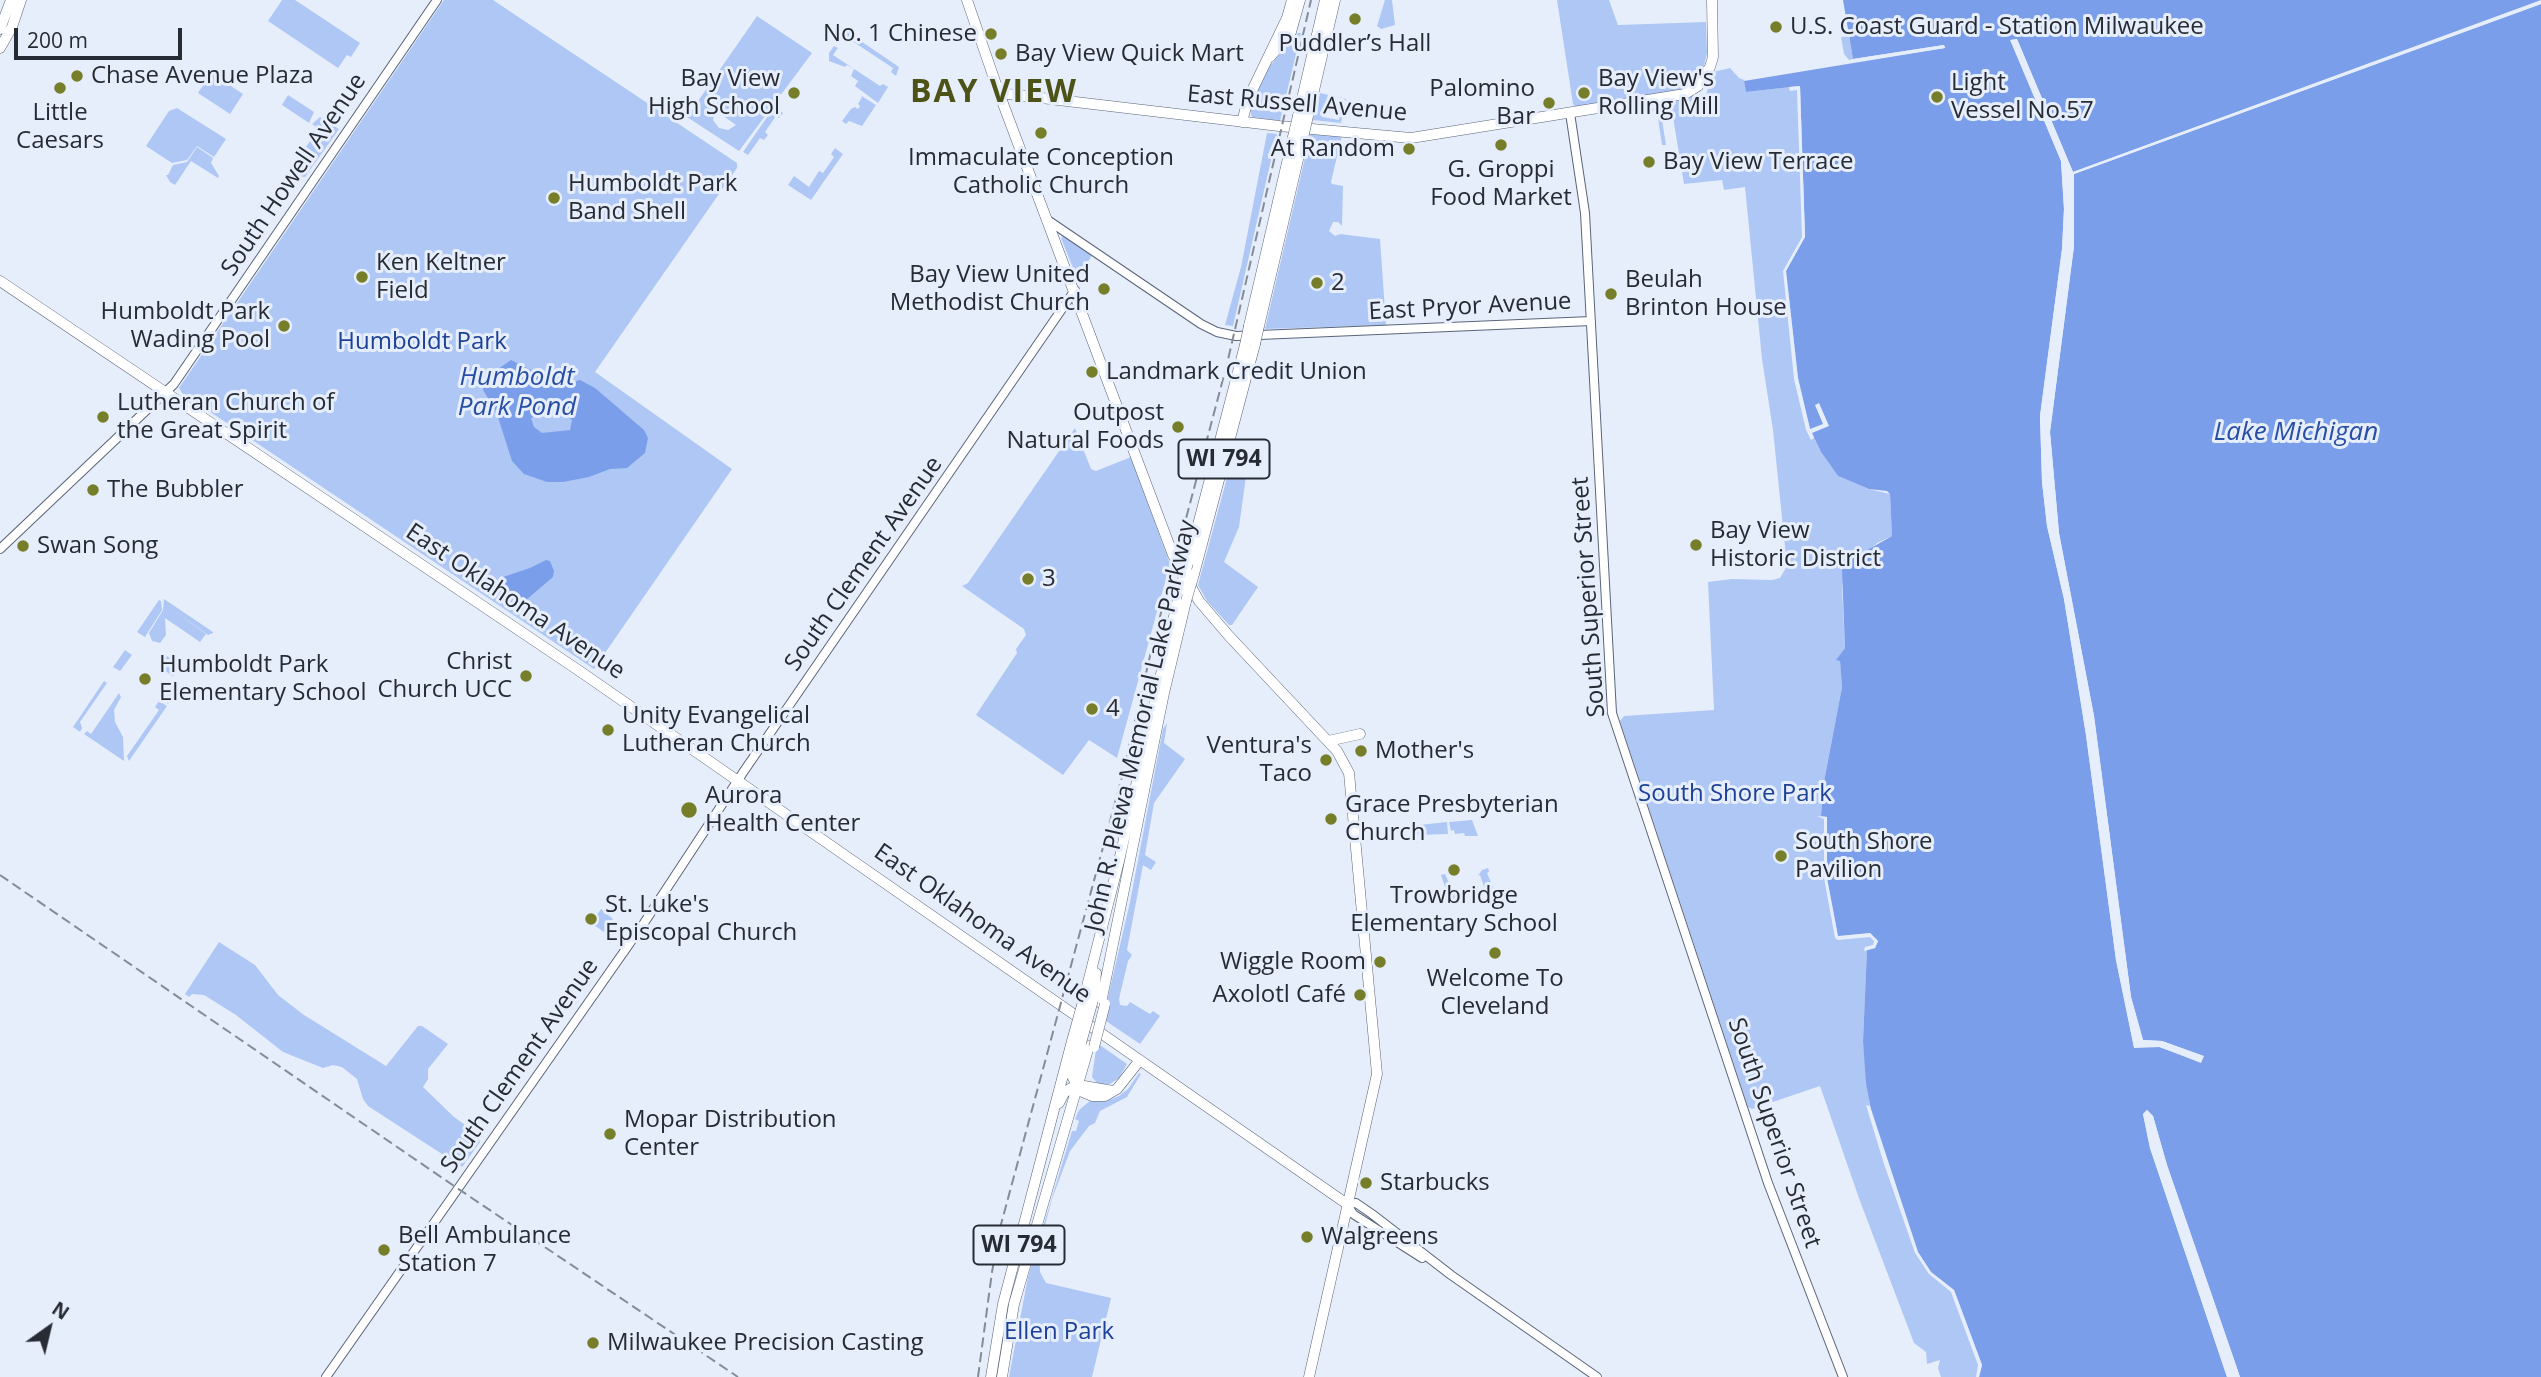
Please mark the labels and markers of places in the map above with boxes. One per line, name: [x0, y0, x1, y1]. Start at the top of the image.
marker: Puddler’s Hall: [1347, 11, 1363, 27]
place label: U.S. Coast Guard - Station Milwaukee: [1790, 13, 2204, 41]
marker: U.S. Coast Guard - Station Milwaukee: [1768, 19, 1784, 35]
place label: No. 1 Chinese: [823, 20, 977, 48]
marker: No. 1 Chinese: [983, 26, 999, 42]
place label: Puddler’s Hall: [1279, 30, 1431, 58]
place label: Bay View Quick Mart: [1015, 40, 1244, 68]
marker: Bay View Quick Mart: [993, 46, 1009, 62]
place label: Chase Avenue Plaza: [91, 62, 314, 90]
place label: Bay View High School: [648, 65, 780, 121]
place label: Bay View's Rolling Mill: [1598, 65, 1719, 121]
marker: Chase Avenue Plaza: [69, 68, 85, 84]
place label: Light Vessel No.57: [1951, 69, 2094, 125]
place label: Palomino Bar: [1429, 75, 1535, 131]
marker: Little Caesars: [52, 80, 68, 96]
marker: Bay View High School: [786, 85, 802, 101]
marker: Bay View's Rolling Mill: [1576, 85, 1592, 101]
marker: Light Vessel No.57: [1929, 89, 1945, 105]
marker: Palomino Bar: [1541, 95, 1557, 111]
place label: Little Caesars: [16, 99, 104, 155]
marker: Immaculate Conception Catholic Church: [1033, 125, 1049, 141]
place label: At Random: [1271, 135, 1395, 163]
marker: G. Groppi Food Market: [1493, 137, 1509, 153]
marker: At Random: [1401, 141, 1417, 157]
place label: Immaculate Conception Catholic Church: [908, 144, 1174, 200]
place label: Bay View Terrace: [1663, 148, 1853, 176]
marker: Bay View Terrace: [1641, 154, 1657, 170]
place label: G. Groppi Food Market: [1430, 156, 1572, 212]
place label: Humboldt Park Band Shell: [568, 170, 737, 226]
marker: Humboldt Park Band Shell: [546, 190, 562, 206]
place label: Ken Keltner Field: [376, 249, 506, 305]
place label: Bay View United Methodist Church: [890, 261, 1090, 317]
place label: Beulah Brinton House: [1625, 266, 1787, 322]
marker: Ken Keltner Field: [354, 269, 370, 285]
place label: 2: [1331, 269, 1345, 297]
marker: 2: [1309, 275, 1325, 291]
marker: Bay View United Methodist Church: [1096, 281, 1112, 297]
marker: Beulah Brinton House: [1603, 286, 1619, 302]
place label: Humboldt Park Wading Pool: [101, 298, 270, 354]
marker: Humboldt Park Wading Pool: [276, 318, 292, 334]
place label: Landmark Credit Union: [1106, 358, 1367, 386]
marker: Landmark Credit Union: [1084, 364, 1100, 380]
place label: Lutheran Church of the Great Spirit: [117, 389, 334, 445]
place label: Outpost Natural Foods: [1006, 399, 1164, 455]
marker: Lutheran Church of the Great Spirit: [95, 409, 111, 425]
marker: Outpost Natural Foods: [1170, 419, 1186, 435]
place label: The Bubbler: [107, 476, 244, 504]
marker: The Bubbler: [85, 482, 101, 498]
place label: Bay View Historic District: [1710, 517, 1881, 573]
place label: Swan Song: [37, 532, 158, 560]
marker: Bay View Historic District: [1688, 537, 1704, 553]
marker: Swan Song: [15, 538, 31, 554]
place label: 3: [1042, 565, 1056, 593]
marker: 3: [1020, 571, 1036, 587]
place label: Christ Church UCC: [377, 648, 512, 704]
place label: Humboldt Park Elementary School: [159, 651, 367, 707]
marker: Christ Church UCC: [518, 668, 534, 684]
marker: Humboldt Park Elementary School: [137, 671, 153, 687]
place label: 4: [1106, 695, 1120, 723]
marker: 4: [1084, 701, 1100, 717]
place label: Unity Evangelical Lutheran Church: [622, 702, 811, 758]
marker: Unity Evangelical Lutheran Church: [600, 722, 616, 738]
place label: Ventura's Taco: [1206, 732, 1312, 788]
place label: Mother's: [1375, 737, 1474, 765]
marker: Mother's: [1353, 743, 1369, 759]
marker: Ventura's Taco: [1318, 752, 1334, 768]
place label: Aurora Health Center: [705, 782, 860, 838]
place label: Grace Presbyterian Church: [1345, 791, 1559, 847]
marker: Aurora Health Center: [679, 800, 699, 820]
marker: Grace Presbyterian Church: [1323, 811, 1339, 827]
place label: South Shore Pavilion: [1795, 828, 1932, 884]
marker: South Shore Pavilion: [1773, 848, 1789, 864]
marker: Trowbridge Elementary School: [1446, 862, 1462, 878]
place label: Trowbridge Elementary School: [1350, 882, 1558, 938]
place label: St. Luke's Episcopal Church: [605, 891, 797, 947]
marker: St. Luke's Episcopal Church: [583, 911, 599, 927]
marker: Welcome To Cleveland: [1487, 945, 1503, 961]
place label: Wiggle Room: [1220, 948, 1366, 976]
marker: Wiggle Room: [1372, 954, 1388, 970]
place label: Welcome To Cleveland: [1426, 965, 1564, 1021]
place label: Axolotl Café: [1212, 981, 1346, 1009]
marker: Axolotl Café: [1352, 987, 1368, 1003]
place label: Mopar Distribution Center: [624, 1106, 837, 1162]
marker: Mopar Distribution Center: [602, 1126, 618, 1142]
place label: Starbucks: [1380, 1169, 1490, 1197]
marker: Starbucks: [1358, 1175, 1374, 1191]
place label: Bell Ambulance Station 7: [398, 1222, 571, 1278]
place label: Walgreens: [1321, 1223, 1439, 1251]
marker: Walgreens: [1299, 1229, 1315, 1245]
marker: Bell Ambulance Station 7: [376, 1242, 392, 1258]
place label: Milwaukee Precision Casting: [607, 1329, 924, 1357]
marker: Milwaukee Precision Casting: [585, 1335, 601, 1351]

